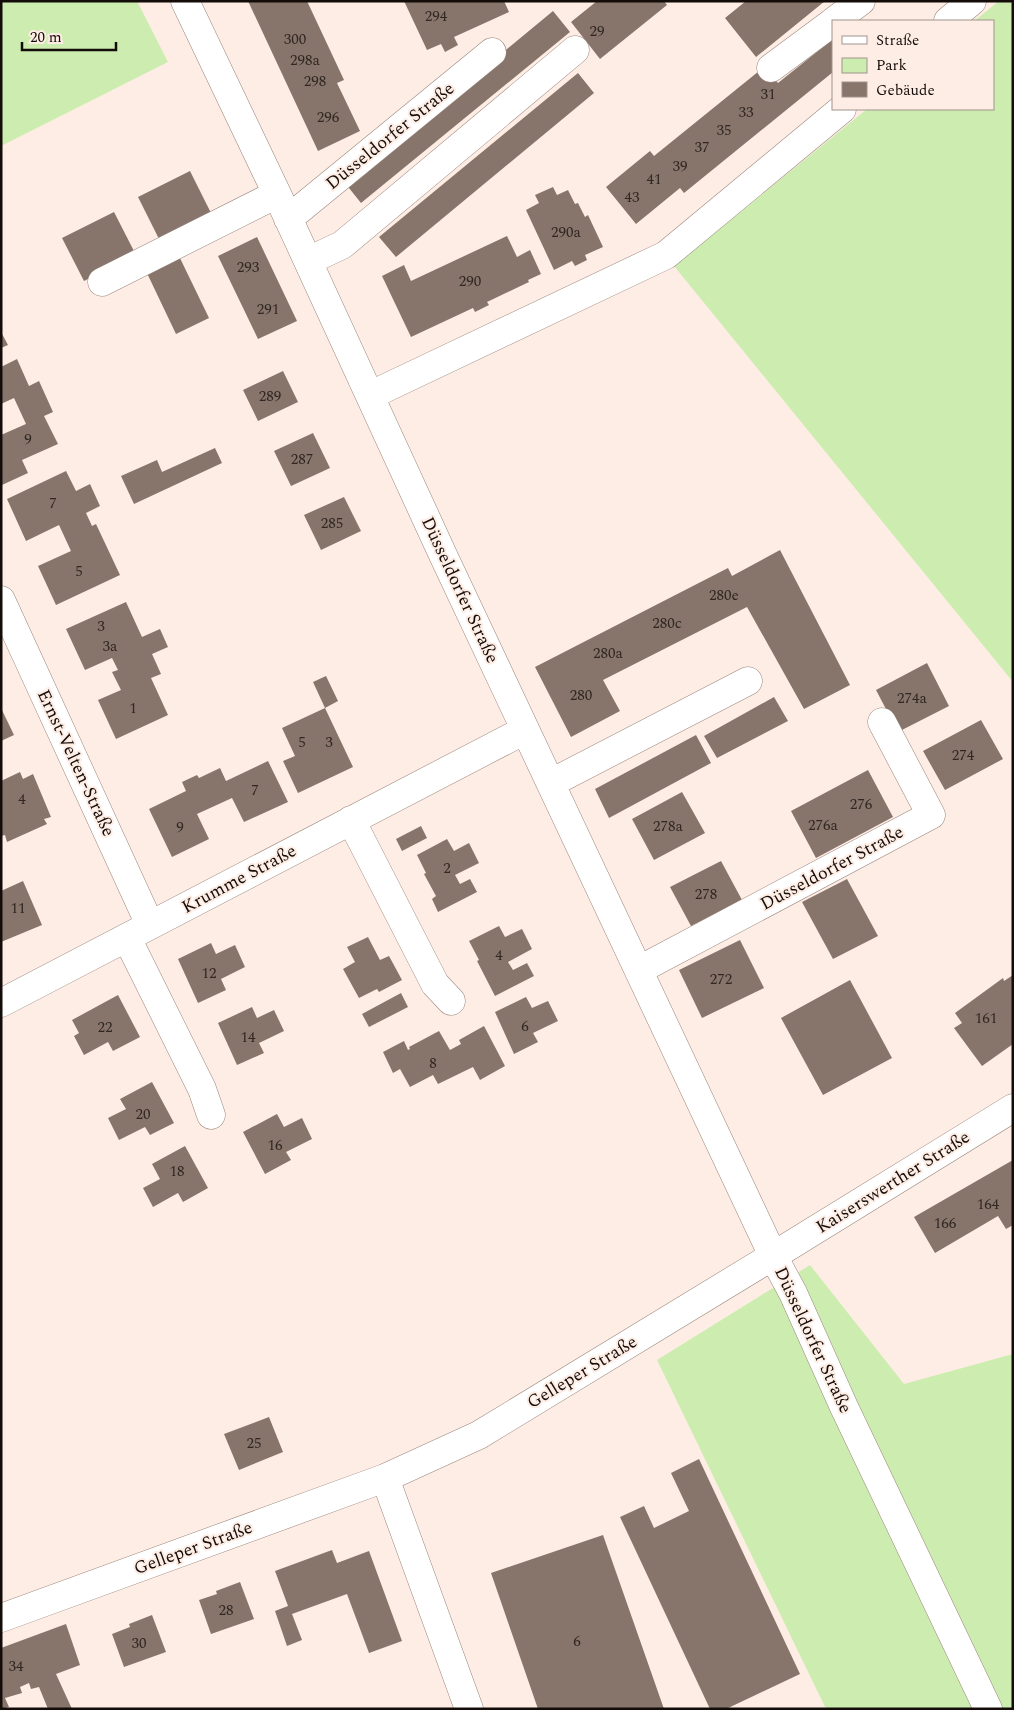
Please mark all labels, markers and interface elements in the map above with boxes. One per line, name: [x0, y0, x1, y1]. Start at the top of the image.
house number: 294: [425, 5, 448, 28]
scale bar: [22, 20, 116, 52]
house number: 29: [589, 20, 605, 43]
legend: [832, 20, 994, 110]
text: 20 m: [30, 26, 62, 49]
house number: 300: [284, 28, 306, 51]
text: Straße: [876, 29, 919, 52]
house number: 298a: [290, 49, 321, 72]
text: Park: [876, 54, 907, 77]
house number: 298: [304, 70, 326, 93]
street label: Düsseldorfer Straße: [320, 75, 460, 197]
text: Gebäude: [876, 79, 935, 102]
house number: 31: [760, 83, 776, 106]
house number: 33: [738, 101, 754, 124]
house number: 296: [317, 106, 340, 129]
house number: 35: [716, 119, 732, 142]
house number: 37: [694, 136, 710, 159]
house number: 39: [672, 155, 688, 178]
house number: 41: [646, 168, 662, 191]
house number: 43: [624, 186, 640, 209]
house number: 290a: [551, 221, 582, 244]
house number: 293: [237, 256, 260, 279]
house number: 290: [459, 270, 481, 293]
house number: 291: [257, 298, 279, 321]
house number: 289: [259, 385, 281, 408]
house number: 9: [24, 428, 32, 451]
house number: 287: [291, 448, 313, 471]
house number: 7: [49, 492, 57, 515]
house number: 285: [321, 512, 343, 535]
street label: Düsseldorfer Straße: [414, 512, 506, 668]
house number: 5: [75, 560, 83, 583]
house number: 280e: [709, 584, 739, 607]
house number: 280c: [652, 612, 682, 635]
house number: 3: [97, 615, 105, 638]
house number: 3a: [103, 635, 118, 658]
house number: 280a: [593, 642, 624, 665]
house number: 280: [570, 684, 592, 707]
street label: Ernst-Velten-Straße: [30, 685, 122, 841]
house number: 274a: [897, 687, 928, 710]
house number: 1: [129, 697, 137, 720]
house number: 5: [298, 731, 306, 754]
house number: 3: [325, 731, 333, 754]
house number: 274: [952, 744, 975, 767]
house number: 7: [251, 779, 259, 802]
house number: 4: [18, 788, 26, 811]
house number: 276: [850, 793, 873, 816]
house number: 276a: [808, 814, 839, 837]
house number: 278a: [653, 815, 684, 838]
house number: 9: [176, 816, 184, 839]
street label: Düsseldorfer Straße: [755, 819, 909, 917]
street label: Krumme Straße: [177, 837, 301, 921]
house number: 2: [443, 857, 451, 880]
house number: 278: [695, 883, 717, 906]
house number: 11: [10, 897, 26, 920]
house number: 4: [495, 944, 503, 967]
house number: 12: [201, 962, 217, 985]
house number: 272: [710, 968, 732, 991]
house number: 161: [975, 1007, 997, 1030]
house number: 6: [521, 1015, 529, 1038]
house number: 22: [97, 1016, 113, 1039]
house number: 14: [240, 1026, 256, 1049]
house number: 8: [429, 1052, 437, 1075]
house number: 20: [135, 1103, 151, 1126]
street label: Kaiserswerther Straße: [811, 1124, 975, 1240]
house number: 16: [267, 1134, 283, 1157]
house number: 18: [169, 1160, 185, 1183]
house number: 164: [977, 1193, 1000, 1216]
house number: 166: [934, 1212, 957, 1235]
street label: Düsseldorfer Straße: [767, 1262, 859, 1418]
street label: Gelleper Straße: [522, 1328, 642, 1416]
house number: 25: [246, 1432, 262, 1455]
street label: Gelleper Straße: [130, 1514, 256, 1582]
house number: 28: [218, 1599, 234, 1622]
house number: 6: [573, 1630, 581, 1653]
house number: 30: [131, 1632, 147, 1655]
house number: 34: [8, 1655, 24, 1678]

